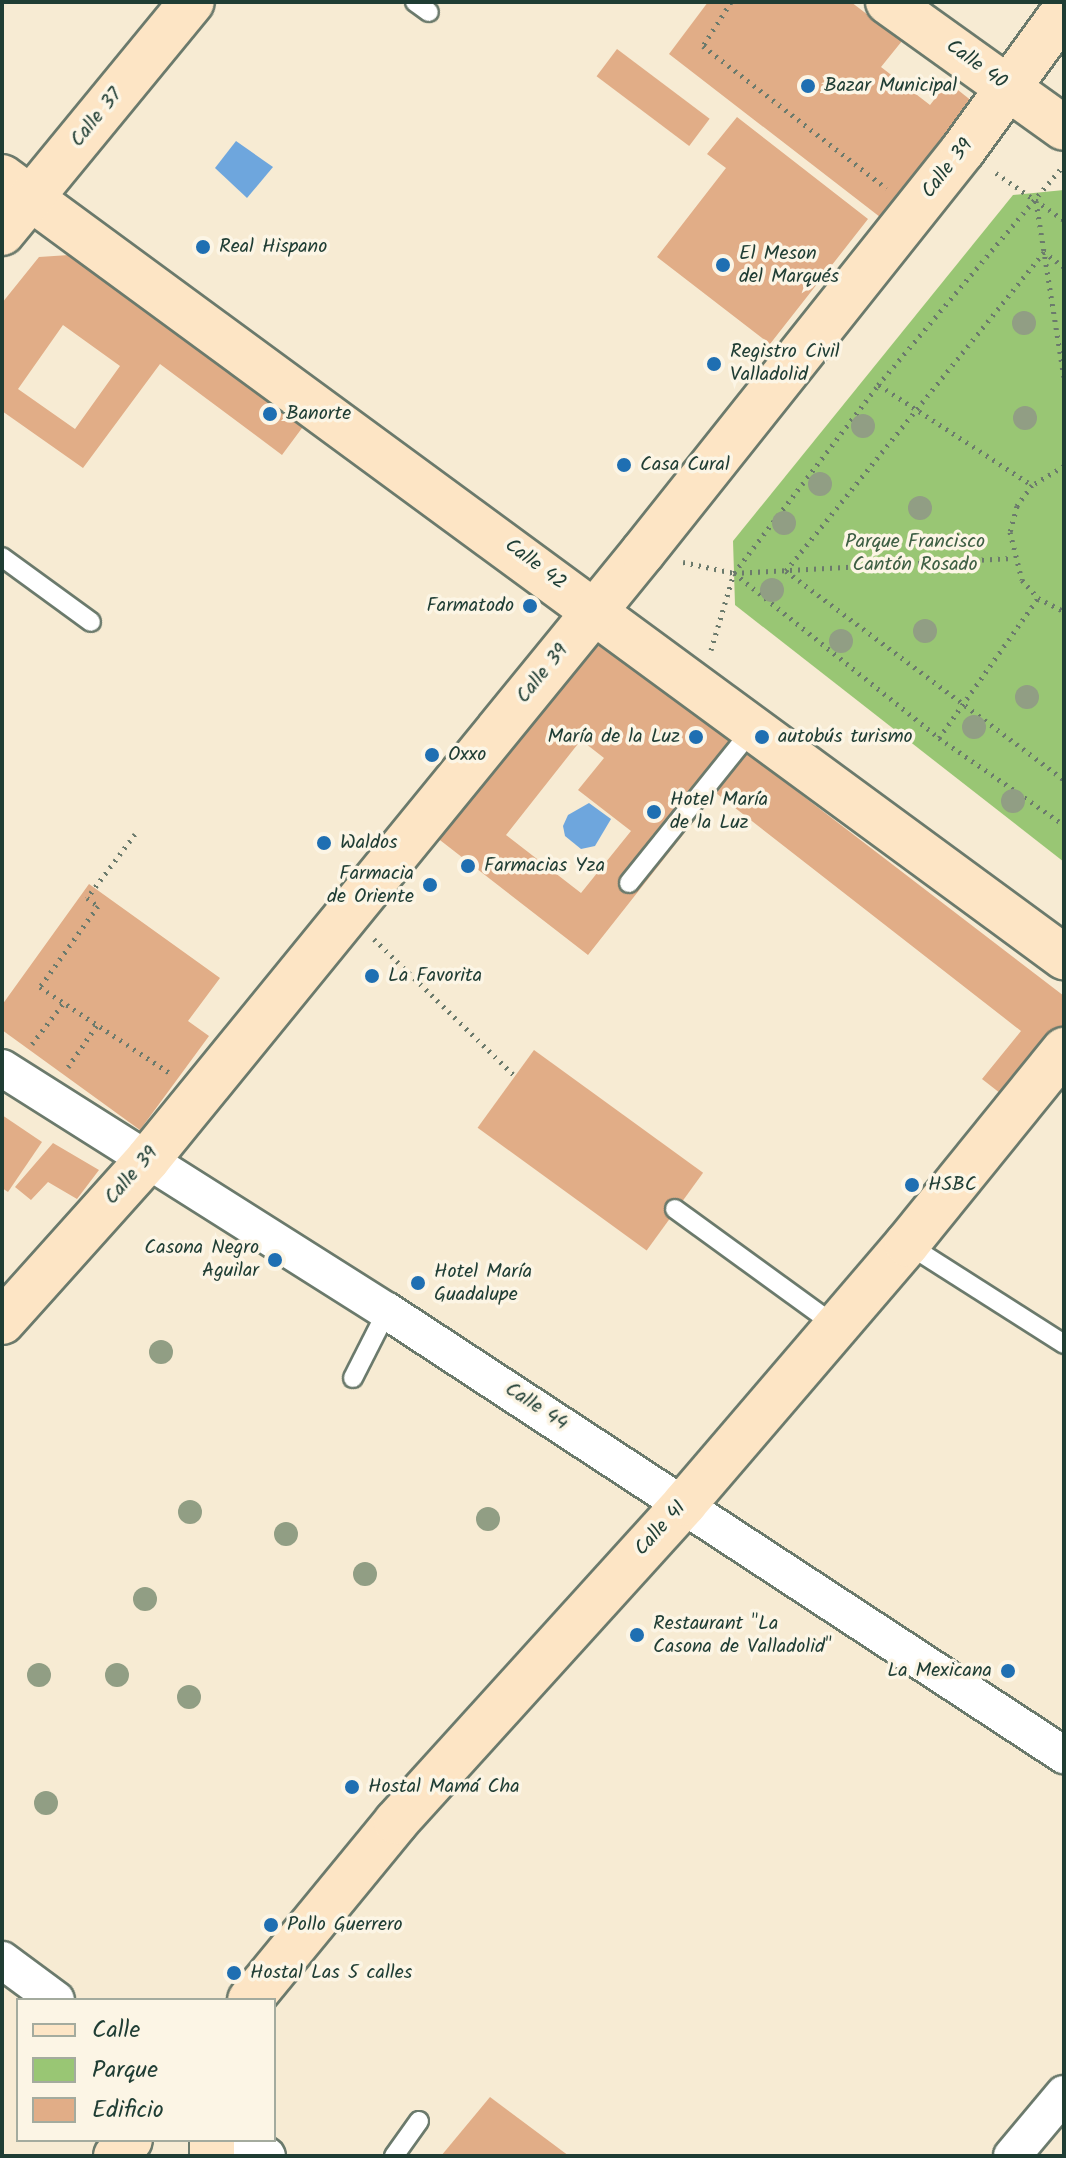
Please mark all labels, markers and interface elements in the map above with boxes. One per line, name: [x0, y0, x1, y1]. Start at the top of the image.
street label: Calle 40: [941, 35, 1011, 95]
place label: Bazar Municipal: [824, 74, 957, 98]
marker: Bazar Municipal: [799, 77, 817, 95]
street label: Calle 37: [66, 84, 128, 152]
street label: Calle 39: [917, 134, 979, 204]
place label: Real Hispano: [219, 235, 327, 259]
marker: Real Hispano: [194, 238, 212, 256]
place label: El Meson del Marqués: [739, 242, 839, 289]
marker: El Meson del Marqués: [714, 256, 732, 274]
place label: Registro Civil Valladolid: [730, 340, 840, 387]
marker: Registro Civil Valladolid: [705, 355, 723, 373]
place label: Banorte: [286, 402, 351, 426]
marker: Banorte: [261, 405, 279, 423]
place label: Casa Cural: [640, 453, 730, 477]
marker: Casa Cural: [615, 456, 633, 474]
park label: Parque Francisco Cantón Rosado: [845, 530, 985, 577]
street label: Calle 42: [499, 534, 571, 596]
place label: Farmatodo: [426, 594, 514, 618]
marker: Farmatodo: [521, 597, 539, 615]
street label: Calle 39: [512, 639, 574, 709]
place label: María de la Luz: [547, 725, 680, 749]
place label: autobús turismo: [778, 725, 913, 749]
marker: María de la Luz: [687, 728, 705, 746]
marker: autobús turismo: [753, 728, 771, 746]
place label: Oxxo: [448, 743, 486, 767]
marker: Oxxo: [423, 746, 441, 764]
place label: Hotel María de la Luz: [670, 788, 768, 835]
marker: Hotel María de la Luz: [645, 803, 663, 821]
place label: Waldos: [340, 831, 397, 855]
marker: Waldos: [315, 834, 333, 852]
place label: Farmacias Yza: [484, 854, 605, 878]
marker: Farmacias Yza: [459, 857, 477, 875]
place label: Farmacia de Oriente: [327, 862, 414, 909]
marker: Farmacia de Oriente: [421, 876, 439, 894]
place label: La Favorita: [388, 964, 482, 988]
marker: La Favorita: [363, 967, 381, 985]
street label: Calle 39: [100, 1142, 164, 1210]
place label: HSBC: [928, 1173, 977, 1197]
marker: HSBC: [903, 1176, 921, 1194]
place label: Casona Negro Aguilar: [144, 1236, 259, 1283]
marker: Casona Negro Aguilar: [266, 1251, 284, 1269]
place label: Hotel María Guadalupe: [434, 1260, 532, 1307]
marker: Hotel María Guadalupe: [409, 1274, 427, 1292]
street label: Calle 44: [500, 1378, 572, 1436]
street label: Calle 41: [630, 1497, 692, 1561]
place label: Restaurant "La Casona de Valladolid": [653, 1612, 831, 1659]
marker: Restaurant "La Casona de Valladolid": [628, 1626, 646, 1644]
place label: La Mexicana: [887, 1659, 992, 1683]
marker: La Mexicana: [999, 1662, 1017, 1680]
place label: Hostal Mamá Cha: [368, 1775, 520, 1799]
marker: Hostal Mamá Cha: [343, 1778, 361, 1796]
place label: Pollo Guerrero: [287, 1913, 403, 1937]
marker: Pollo Guerrero: [262, 1916, 280, 1934]
place label: Hostal Las 5 calles: [250, 1961, 412, 1985]
marker: Hostal Las 5 calles: [225, 1964, 243, 1982]
legend: [16, 1998, 276, 2142]
text: Calle: [92, 2011, 140, 2050]
text: Parque: [92, 2051, 158, 2090]
text: Edificio: [92, 2091, 164, 2130]

